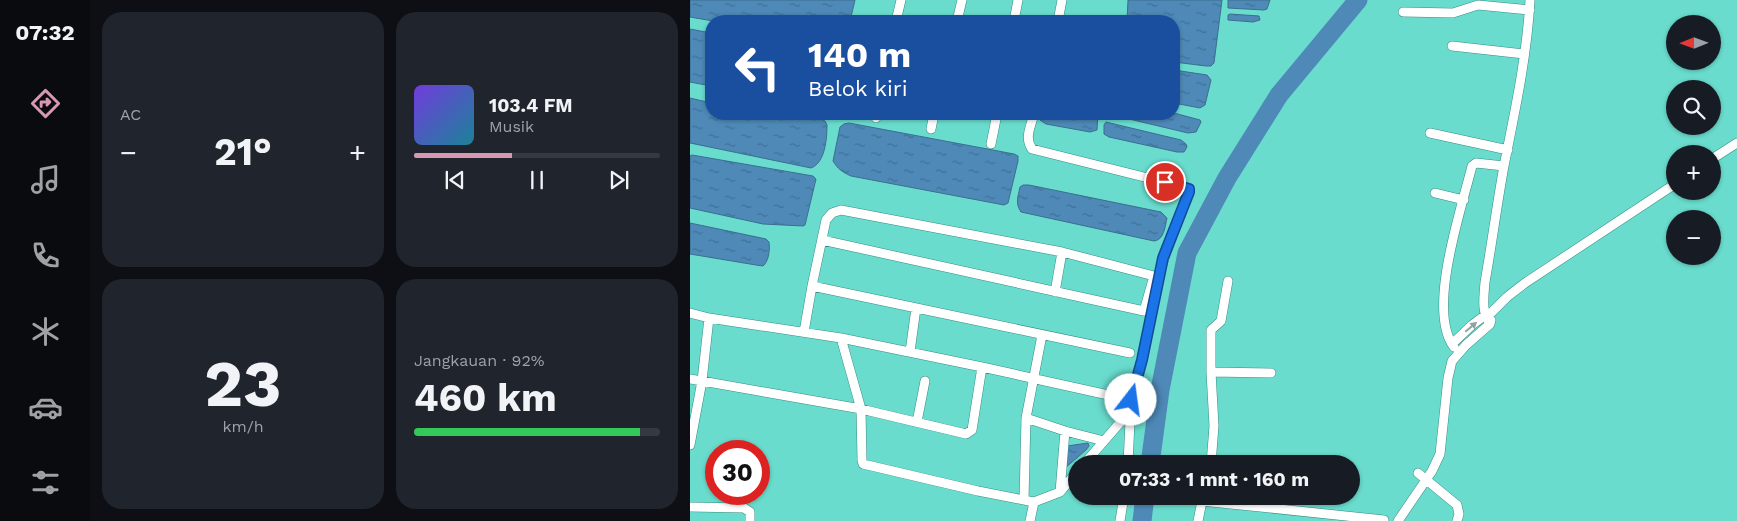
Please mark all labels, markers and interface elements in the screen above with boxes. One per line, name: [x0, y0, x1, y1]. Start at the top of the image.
north arrow: [1666, 15, 1721, 70]
map controls: [1666, 15, 1721, 265]
text: 07:32: [15, 20, 75, 45]
text: 140 m: [808, 34, 911, 76]
icon: left: [725, 35, 790, 100]
text: Belok kiri: [808, 76, 908, 101]
button: search: [1666, 80, 1721, 135]
icon: directions: [28, 86, 63, 121]
text: 103.4 FM: [489, 94, 573, 117]
text: AC: [120, 105, 141, 124]
text: Musik: [489, 117, 534, 136]
text: 21°: [214, 130, 272, 174]
text: −: [120, 136, 137, 169]
text: +: [349, 136, 366, 169]
button: +: [1666, 145, 1721, 200]
pin: [1144, 161, 1186, 203]
icon: music: [28, 162, 63, 197]
icon: previous: [441, 166, 469, 194]
icon: pause: [523, 166, 551, 194]
icon: next: [605, 166, 633, 194]
icon: arrive: [1151, 168, 1179, 196]
button: −: [1666, 210, 1721, 265]
icon: phone: [28, 238, 63, 273]
icon: climate: [28, 314, 63, 349]
one-way arrow: [1464, 321, 1477, 332]
text: 23: [204, 346, 282, 422]
text: Jangkauan · 92%: [414, 351, 544, 370]
position arrow: [1104, 373, 1156, 425]
text: 460 km: [414, 376, 557, 420]
icon: car: [28, 390, 63, 425]
text: km/h: [222, 417, 264, 436]
speed limit sign: 30: [705, 440, 770, 505]
icon: filters: [28, 465, 63, 500]
text: 07:33 · 1 mnt · 160 m: [1119, 468, 1309, 491]

